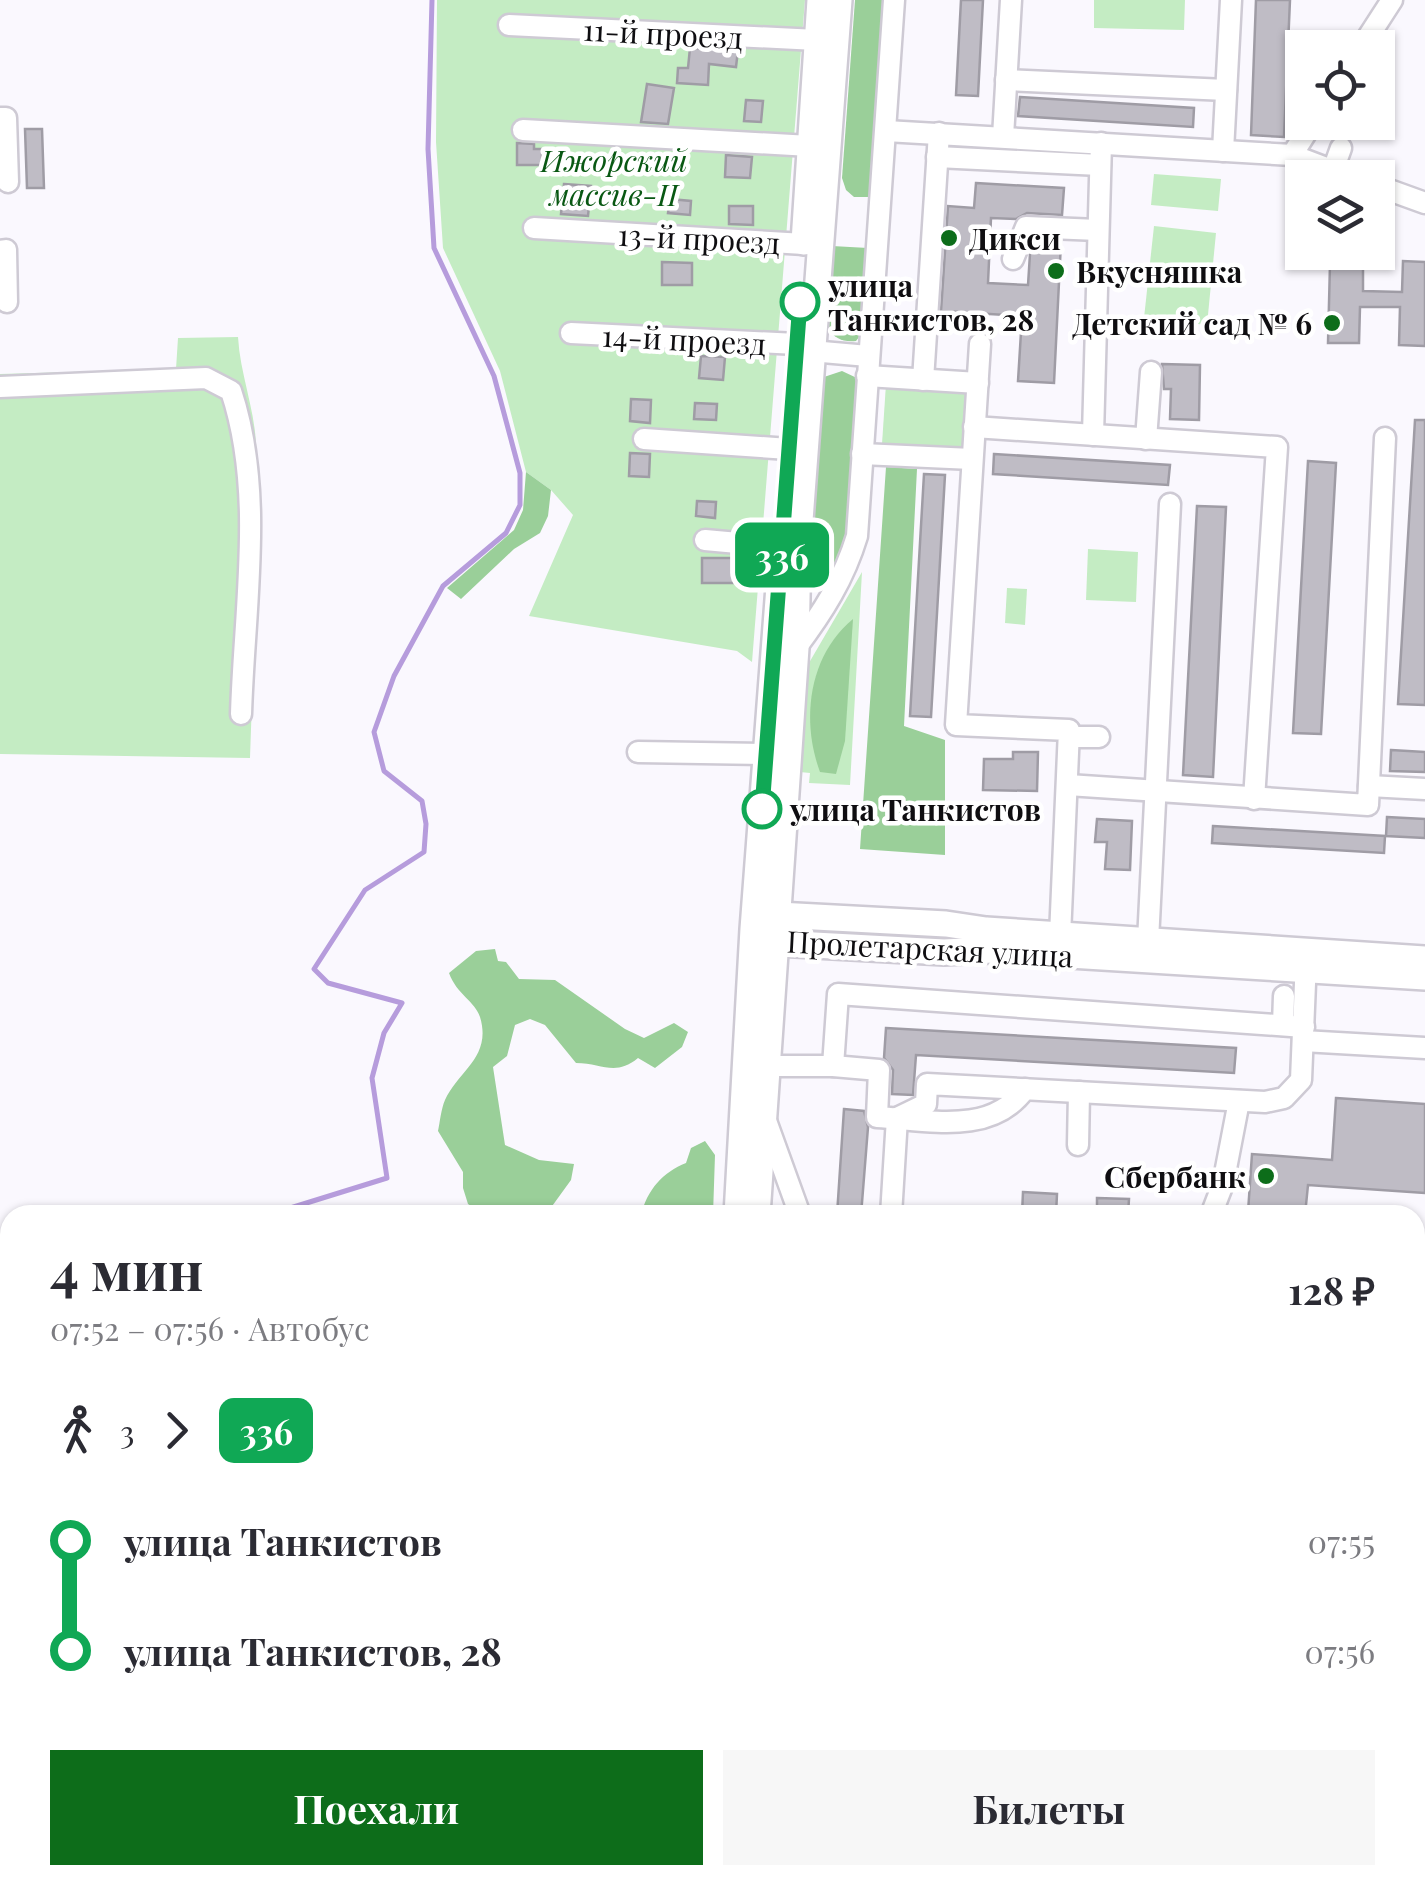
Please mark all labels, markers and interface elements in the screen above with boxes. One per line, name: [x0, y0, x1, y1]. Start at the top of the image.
street label: 11-й проезд: [582, 9, 744, 57]
map controls: [1285, 30, 1395, 270]
button: locate: [1285, 30, 1395, 140]
park label: Ижорский массив-II: [538, 140, 689, 214]
button: layers: [1285, 160, 1395, 270]
street label: 13-й проезд: [617, 214, 781, 262]
place label: Дикси: [969, 218, 1061, 258]
marker: Дикси: [938, 227, 960, 249]
place label: Вкусняшка: [1076, 251, 1243, 291]
marker: Вкусняшка: [1045, 260, 1067, 282]
place label: улица Танкистов, 28: [827, 265, 1034, 339]
marker: улица Танкистов, 28: [781, 283, 819, 321]
place label: Детский сад № 6: [1072, 303, 1312, 343]
marker: Детский сад № 6: [1321, 312, 1343, 334]
street label: 14-й проезд: [601, 315, 767, 363]
line badge: 336: [724, 522, 840, 588]
text: 336: [755, 532, 809, 579]
place label: улица Танкистов: [789, 789, 1041, 829]
marker: улица Танкистов: [743, 790, 781, 828]
street label: Пролетарская улица: [786, 921, 1074, 975]
place label: Сбербанк: [1104, 1156, 1247, 1196]
marker: Сбербанк: [1255, 1165, 1277, 1187]
text: 4 мин: [50, 1231, 203, 1305]
text: 128 ₽: [1288, 1264, 1375, 1315]
text: 07:52 – 07:56 · Автобус: [50, 1306, 370, 1349]
icon: walk: [50, 1403, 105, 1458]
icon: forward: [149, 1403, 204, 1458]
text: 336: [239, 1407, 293, 1454]
text: 3: [120, 1409, 134, 1452]
text: улица Танкистов: [124, 1515, 442, 1566]
text: 07:55: [1308, 1519, 1375, 1562]
text: улица Танкистов, 28: [124, 1625, 502, 1676]
text: 07:56: [1304, 1629, 1375, 1672]
button: Поехали: [50, 1750, 703, 1865]
button: Билеты: [723, 1750, 1375, 1865]

